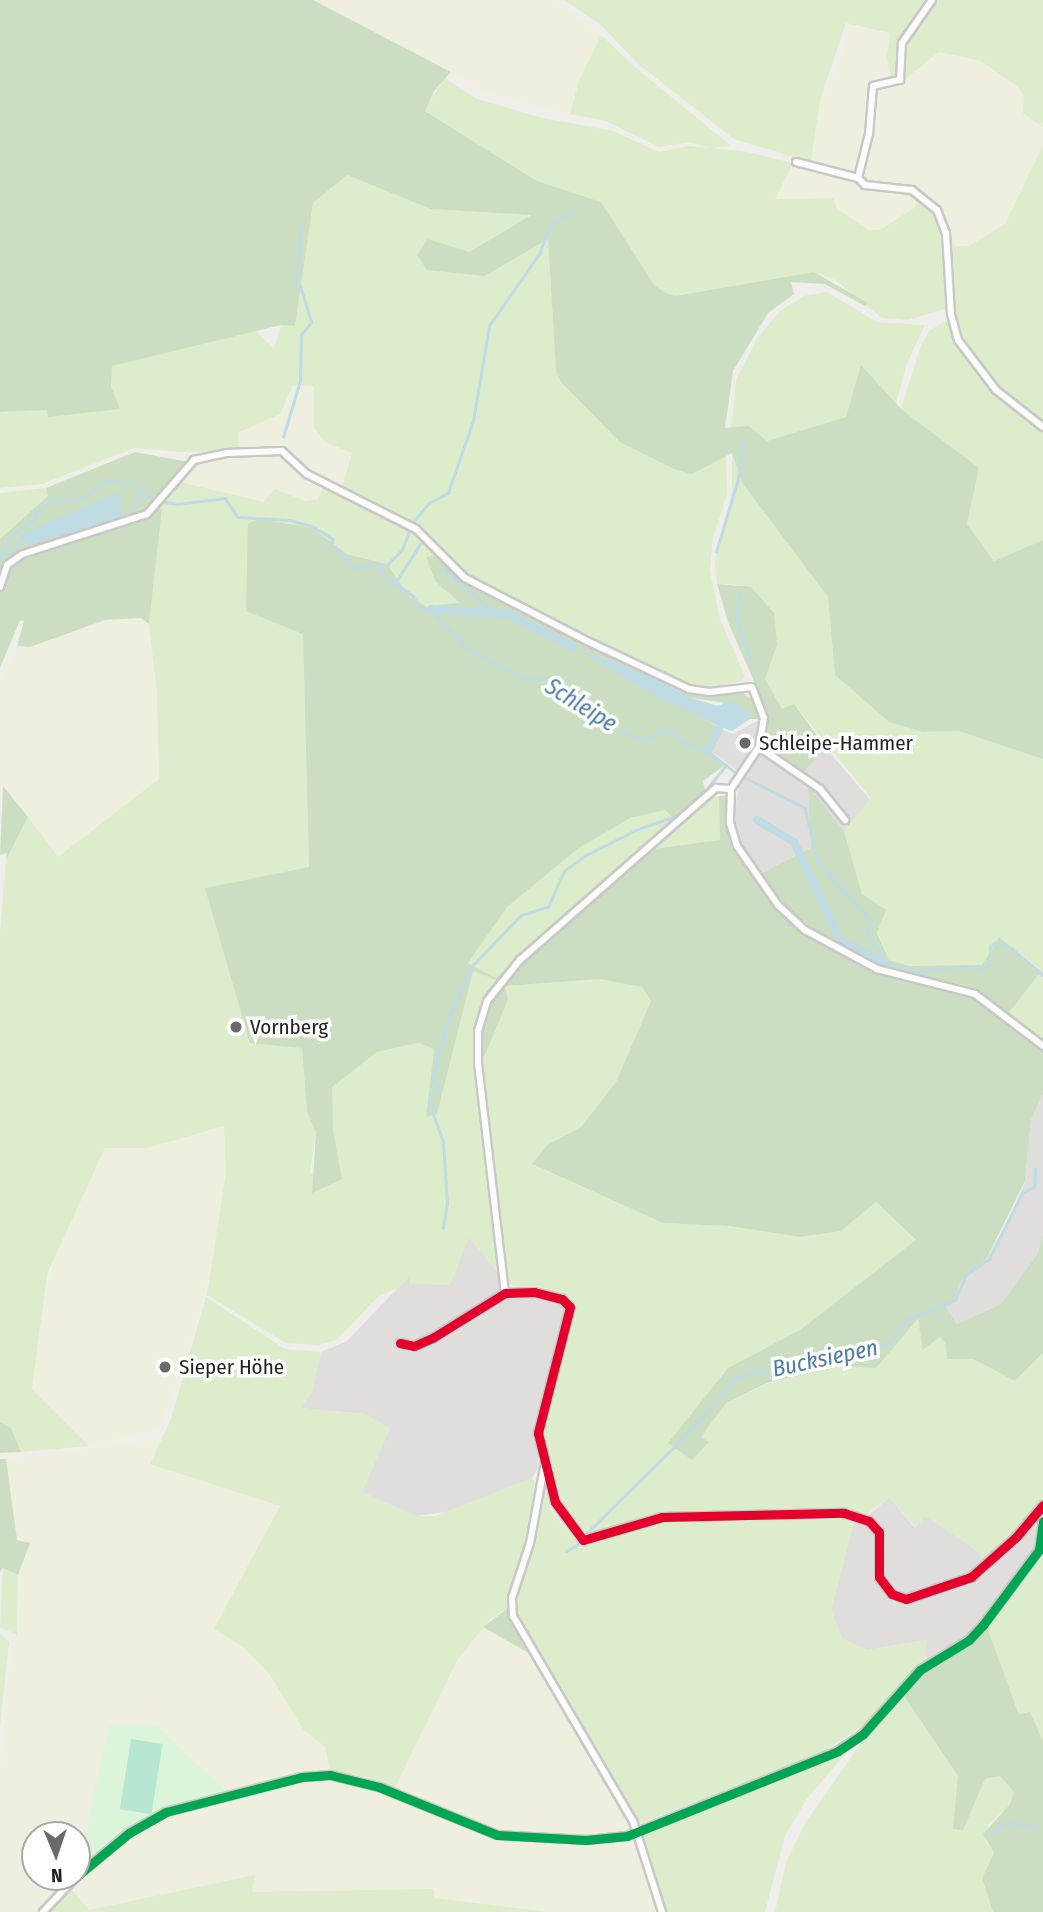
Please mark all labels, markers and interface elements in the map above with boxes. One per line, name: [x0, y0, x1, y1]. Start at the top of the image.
water label: Schleipe: [540, 672, 622, 738]
place label: Schleipe-Hammer: [759, 730, 913, 756]
marker: Schleipe-Hammer: [737, 735, 753, 751]
place label: Vornberg: [250, 1014, 328, 1040]
marker: Vornberg: [228, 1019, 244, 1035]
water label: Bucksiepen: [770, 1333, 880, 1383]
place label: Sieper Höhe: [179, 1354, 284, 1380]
marker: Sieper Höhe: [157, 1359, 173, 1375]
north arrow: [21, 1821, 91, 1891]
text: N: [51, 1864, 63, 1887]

